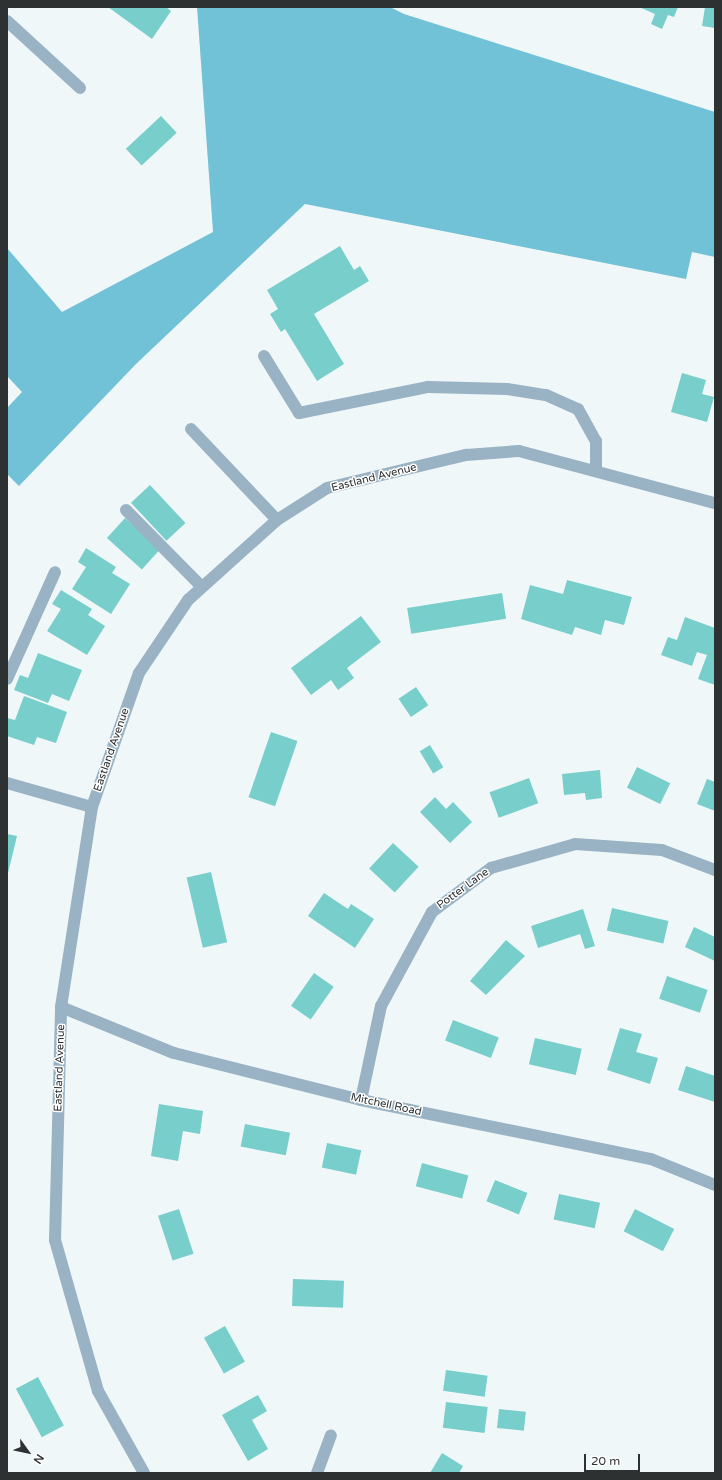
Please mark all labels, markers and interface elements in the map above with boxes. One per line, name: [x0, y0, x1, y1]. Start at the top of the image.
street label: Eastland Avenue: [330, 461, 418, 495]
street label: Eastland Avenue: [92, 707, 132, 793]
street label: Potter Lane: [434, 866, 492, 912]
street label: Eastland Avenue: [52, 1024, 68, 1112]
street label: Mitchell Road: [349, 1091, 423, 1119]
north arrow: [8, 1432, 48, 1472]
scale bar: [586, 1446, 642, 1472]
text: N: [31, 1452, 46, 1466]
text: 20 m: [591, 1454, 620, 1468]

